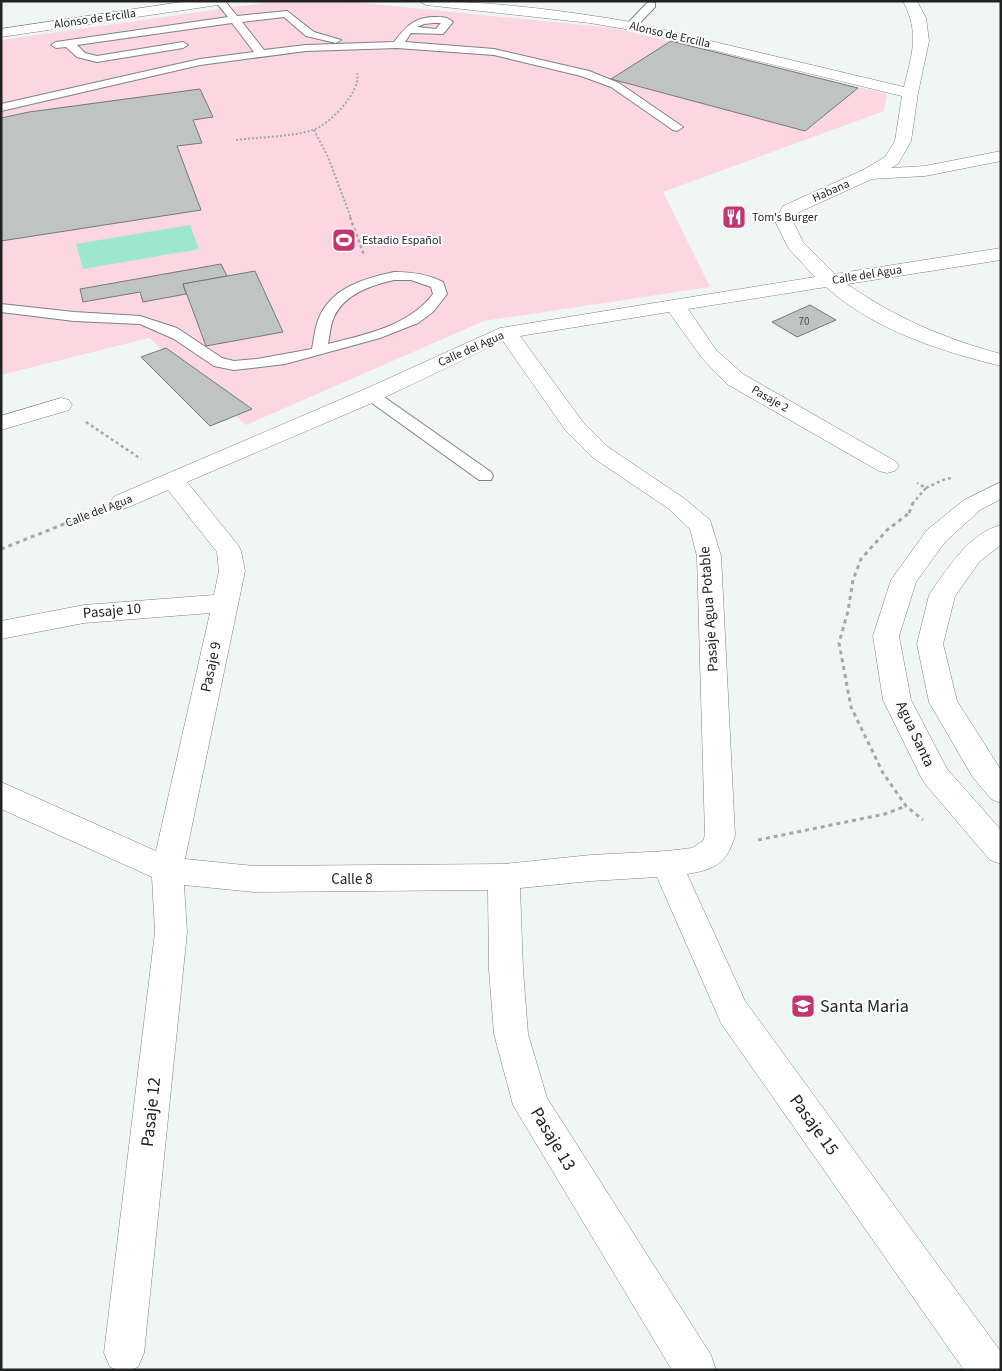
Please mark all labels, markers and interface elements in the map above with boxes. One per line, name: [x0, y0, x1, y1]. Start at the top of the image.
street label: Alonso de Ercilla: [53, 5, 137, 33]
street label: Alonso de Ercilla: [628, 17, 712, 53]
street label: Habana: [810, 175, 852, 207]
restaurant icon: Tom's Burger: [721, 204, 747, 230]
place label: Tom's Burger: [752, 209, 819, 226]
sports icon: Estadio Español: [331, 227, 357, 253]
place label: Estadio Español: [362, 232, 442, 249]
street label: Calle del Agua: [831, 261, 903, 289]
house number: 70: [799, 314, 809, 329]
street label: Calle del Agua: [435, 327, 507, 371]
street label: Pasaje 2: [748, 381, 792, 417]
street label: Calle del Agua: [63, 490, 135, 532]
street label: Pasaje Agua Potable: [694, 546, 724, 672]
street label: Pasaje 10: [82, 598, 142, 624]
street label: Pasaje 9: [195, 640, 227, 694]
street label: Agua Santa: [891, 698, 939, 770]
street label: Calle 8: [331, 869, 373, 890]
school or university icon: Santa Maria: [790, 993, 816, 1019]
place label: Santa Maria: [820, 994, 909, 1019]
street label: Pasaje 12: [135, 1076, 167, 1148]
street label: Pasaje 15: [783, 1089, 845, 1161]
street label: Pasaje 13: [524, 1103, 582, 1175]

